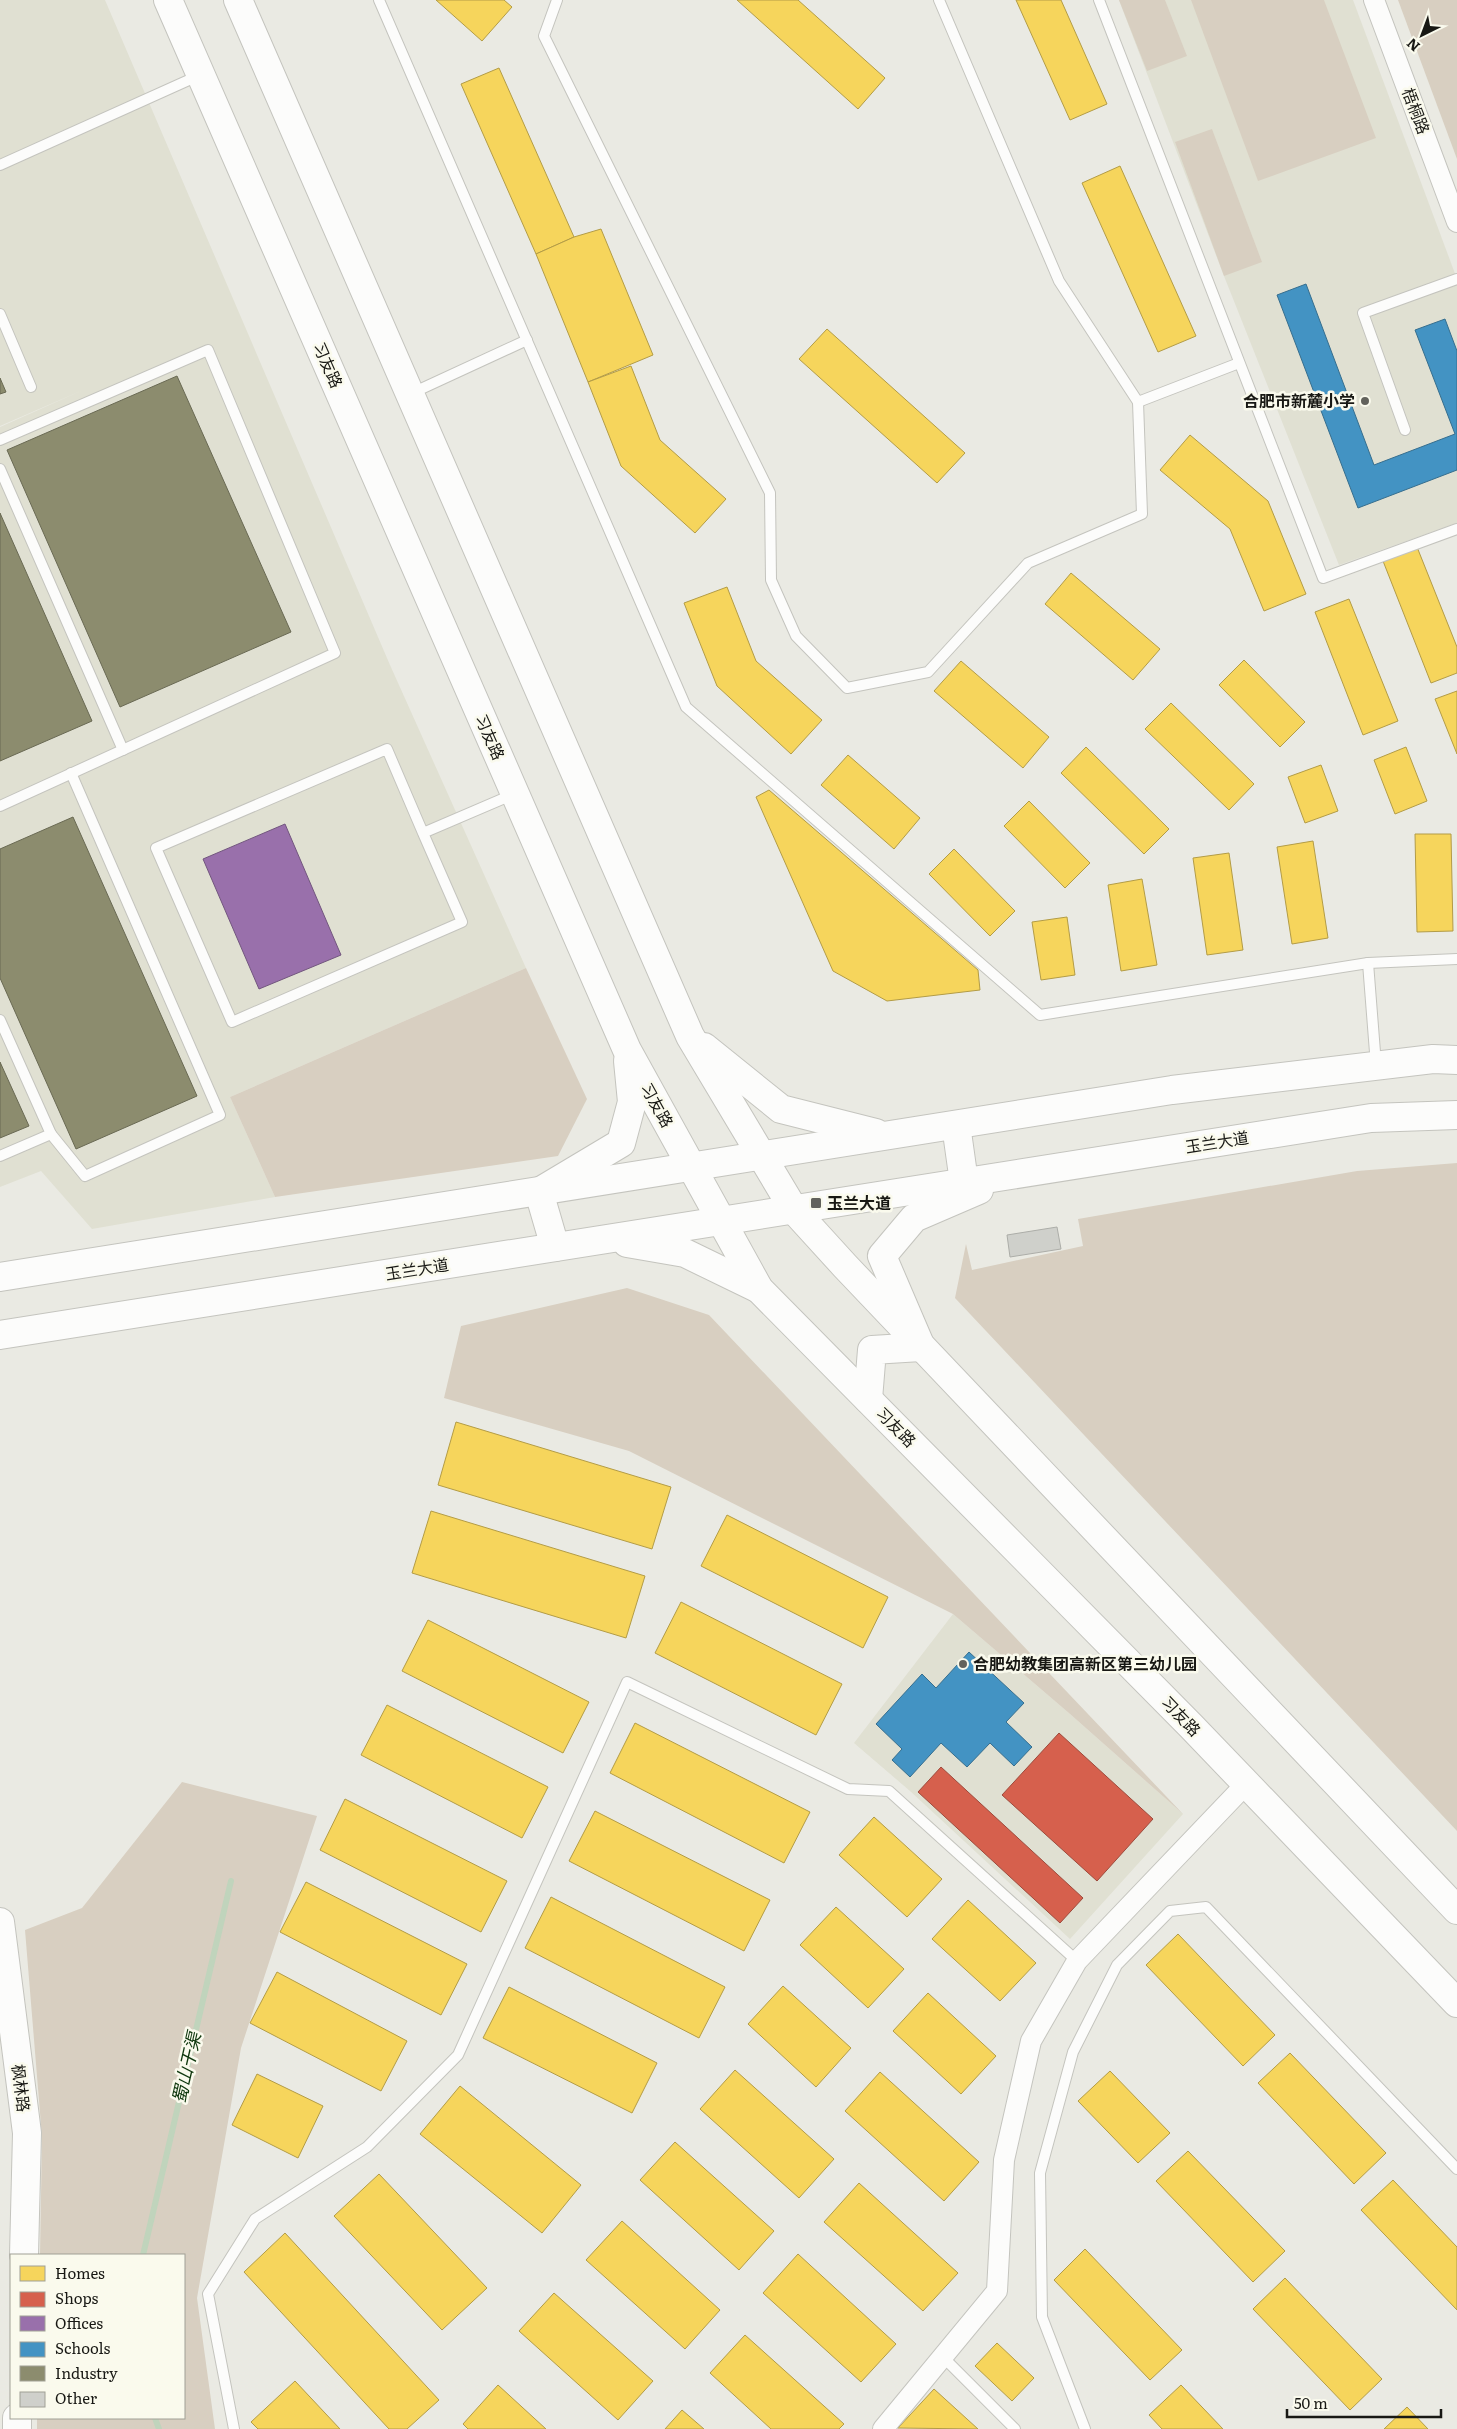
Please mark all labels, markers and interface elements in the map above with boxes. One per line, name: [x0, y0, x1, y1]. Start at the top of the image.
north arrow: [1397, 10, 1447, 60]
text: N: [1401, 34, 1424, 57]
street label: 梧桐路: [1397, 84, 1437, 137]
street label: 习友路: [308, 338, 350, 391]
place label: 合肥市新麓小学: [1243, 388, 1355, 412]
marker: 合肥市新麓小学: [1359, 395, 1371, 407]
street label: 习友路: [470, 710, 512, 763]
street label: 习友路: [636, 1078, 680, 1131]
street label: 玉兰大道: [1183, 1124, 1250, 1158]
place label: 玉兰大道: [827, 1190, 891, 1214]
marker: 玉兰大道: [809, 1196, 823, 1210]
street label: 玉兰大道: [383, 1251, 450, 1285]
street label: 习友路: [871, 1401, 922, 1452]
place label: 合肥幼教集团高新区第三幼儿园: [973, 1651, 1197, 1675]
marker: 合肥幼教集团高新区第三幼儿园: [957, 1658, 969, 1670]
street label: 习友路: [1156, 1690, 1207, 1741]
water label: 蜀山干渠: [164, 2027, 207, 2106]
street label: 枫林路: [7, 2063, 37, 2113]
legend: [10, 2254, 185, 2419]
text: Homes: [55, 2261, 105, 2284]
text: Shops: [55, 2286, 98, 2309]
text: Offices: [55, 2311, 103, 2334]
text: Schools: [55, 2336, 111, 2359]
text: Industry: [55, 2361, 118, 2384]
text: Other: [55, 2386, 97, 2409]
scale bar: [1287, 2386, 1441, 2418]
text: 50 m: [1294, 2391, 1328, 2414]

